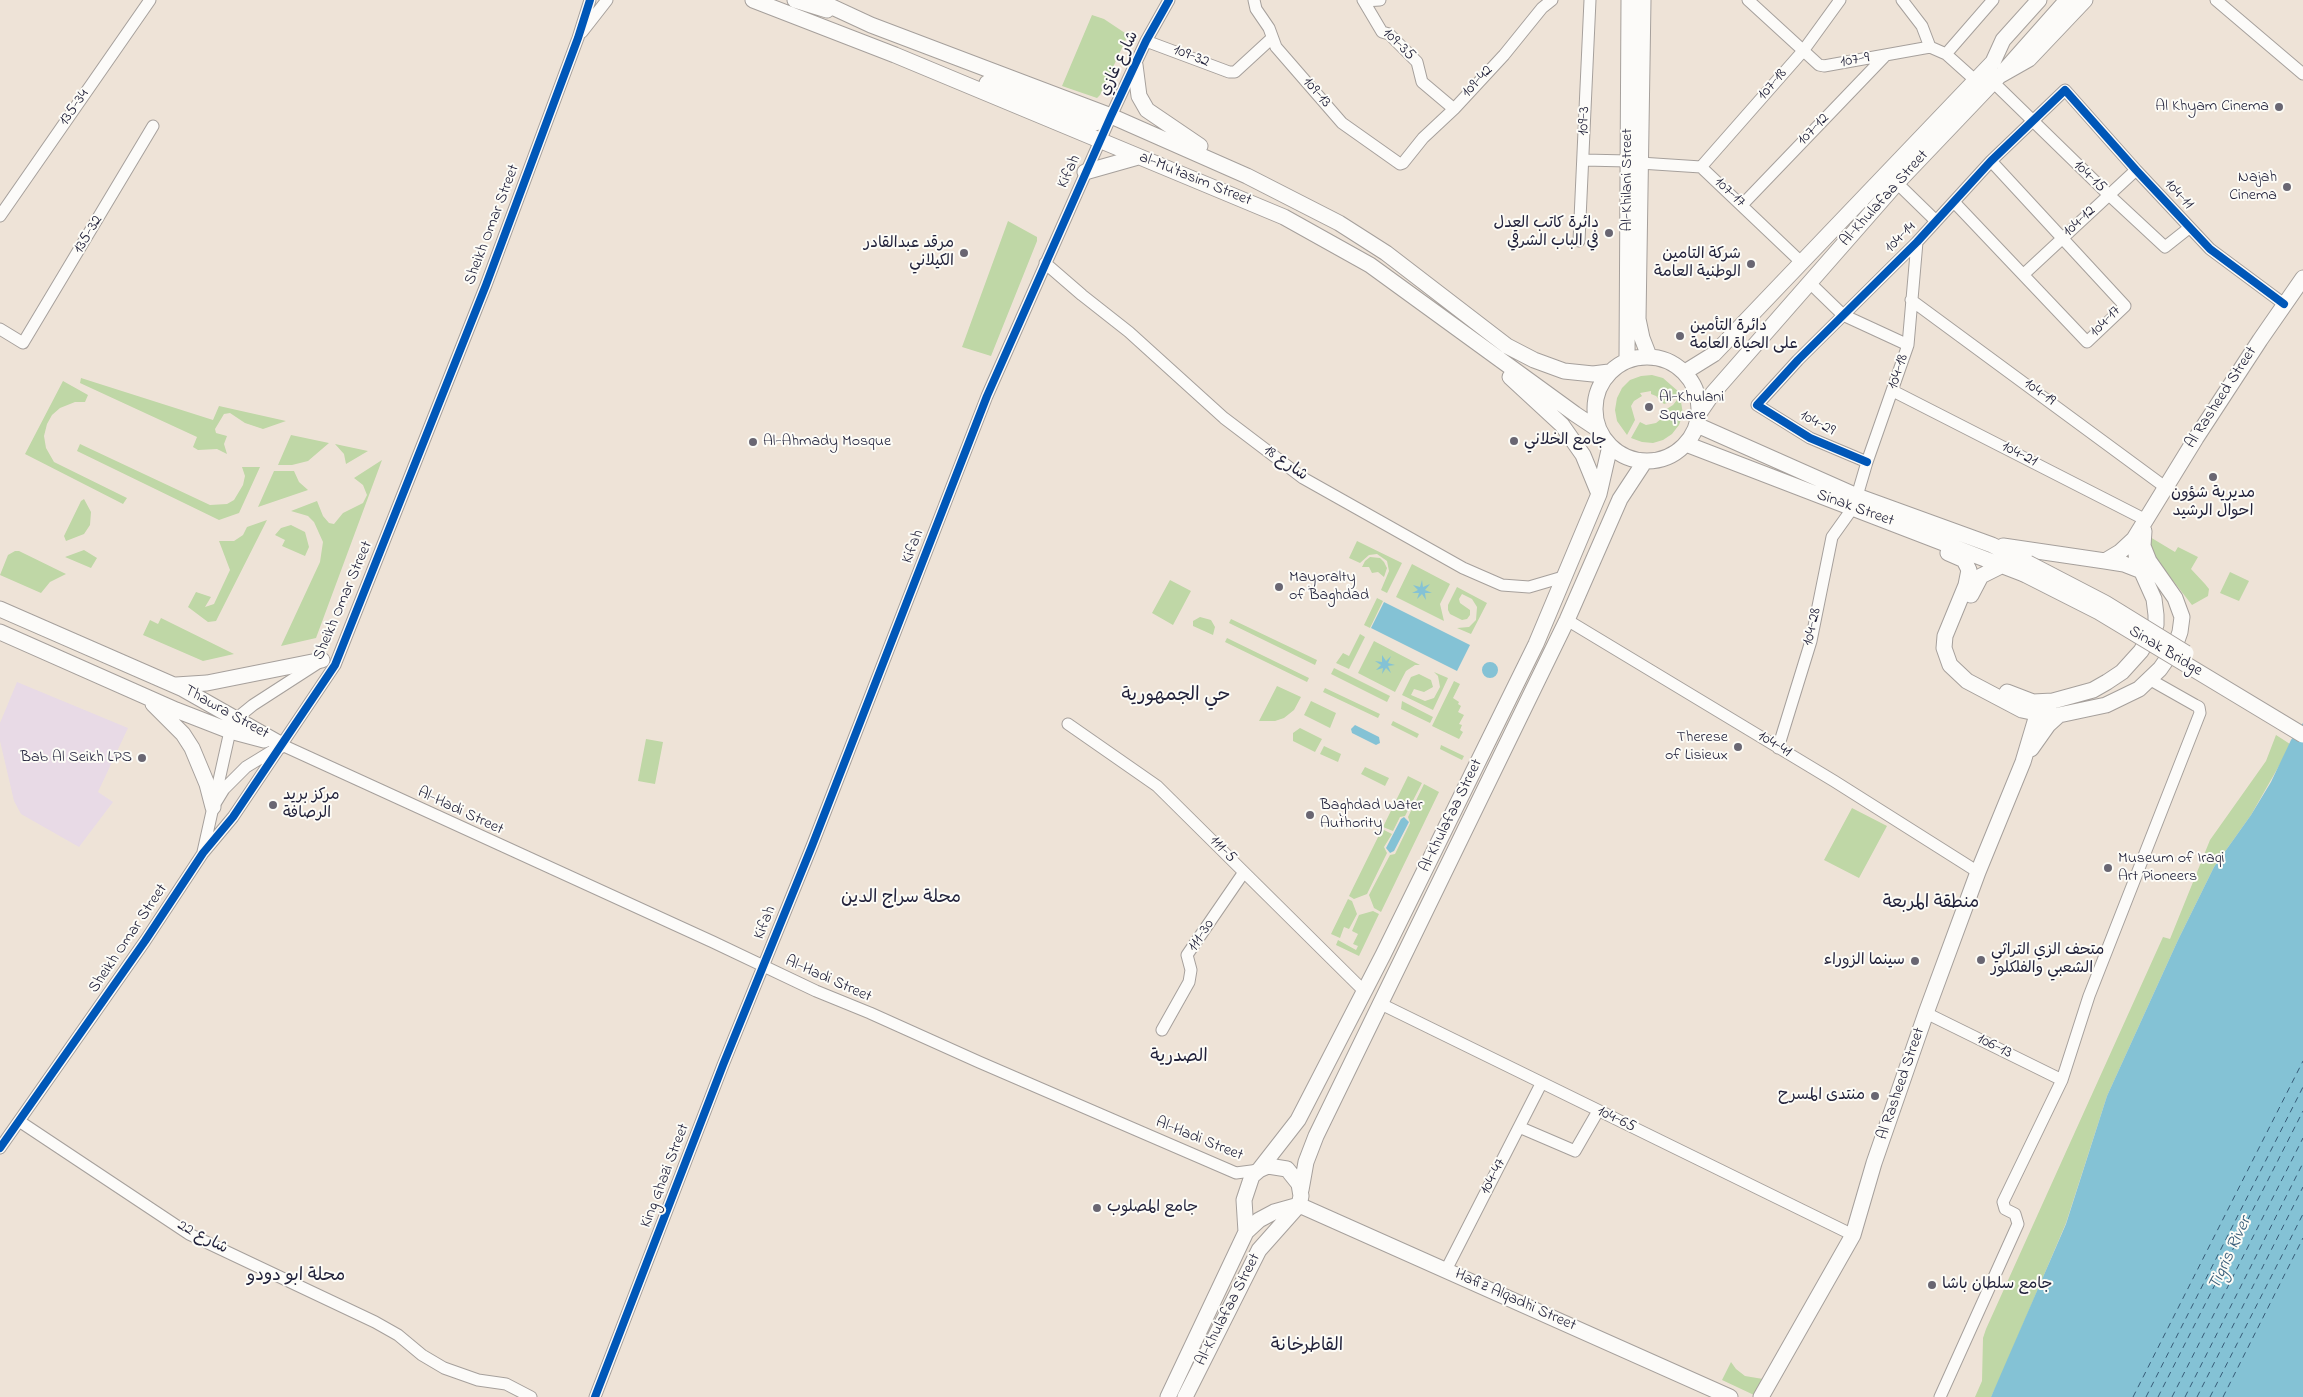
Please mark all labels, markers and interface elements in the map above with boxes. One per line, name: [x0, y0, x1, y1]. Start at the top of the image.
street label: 109-35: [1377, 25, 1419, 65]
street label: شارع غازي: [1096, 28, 1144, 100]
street label: 109-32: [1170, 41, 1212, 73]
street label: 107-9: [1839, 49, 1871, 73]
street label: 109-42: [1458, 62, 1498, 102]
street label: 107-18: [1754, 65, 1792, 105]
street label: 109-13: [1297, 74, 1335, 112]
street label: 135-34: [56, 86, 94, 130]
place label: Al Khyam Cinema: [2155, 97, 2269, 117]
marker: Al Khyam Cinema: [2273, 101, 2285, 113]
street label: 109-3: [1575, 106, 1595, 136]
street label: 107-12: [1794, 110, 1834, 150]
street label: Al-Khilani Street: [1618, 128, 1638, 232]
street label: Al-Khulafaa Street: [1837, 147, 1933, 251]
street label: al-Mu'tasim Street: [1136, 149, 1254, 211]
street label: Kifah: [1054, 152, 1086, 192]
street label: 104-15: [2068, 157, 2110, 197]
street label: Sheikh Omar Street: [461, 162, 525, 288]
place label: Najah Cinema: [2229, 168, 2277, 206]
street label: 107-17: [1709, 174, 1749, 212]
street label: 104-11: [2159, 176, 2197, 214]
marker: Najah Cinema: [2281, 181, 2293, 193]
street label: 104-12: [2060, 202, 2100, 242]
street label: 135-32: [70, 212, 108, 258]
place label: دائرة كاتب العدل في الباب الشرقي: [1494, 214, 1599, 252]
street label: 104-14: [1881, 218, 1921, 258]
marker: دائرة كاتب العدل في الباب الشرقي: [1603, 227, 1615, 239]
place label: مرقد عبدالقادر الكيلاني: [864, 234, 954, 272]
place label: شركة التامين الوطنية العامة: [1654, 245, 1741, 283]
marker: مرقد عبدالقادر الكيلاني: [958, 247, 970, 259]
marker: شركة التامين الوطنية العامة: [1745, 258, 1757, 270]
street label: 104-17: [2086, 302, 2126, 342]
place label: دائرة التأمين على الحياة العامة: [1690, 317, 1798, 355]
marker: دائرة التأمين على الحياة العامة: [1674, 330, 1686, 342]
street label: Al Rasheed Street: [2182, 344, 2262, 452]
street label: 104-18: [1884, 352, 1914, 392]
street label: 104-19: [2019, 375, 2059, 411]
place label: Al-Khulani Square: [1659, 388, 1724, 426]
marker: Al-Khulani Square: [1643, 401, 1655, 413]
street label: 104-29: [1796, 407, 1838, 441]
place label: جامع الخلاني: [1524, 431, 1607, 451]
place label: Al-Ahmady Mosque: [763, 432, 891, 452]
marker: جامع الخلاني: [1508, 435, 1520, 447]
marker: Al-Ahmady Mosque: [747, 436, 759, 448]
street label: 104-21: [1998, 438, 2040, 472]
street label: شارع 18: [1259, 442, 1311, 486]
marker: مديرية شؤون احوال الرشيد: [2207, 471, 2219, 483]
place label: مديرية شؤون احوال الرشيد: [2171, 484, 2255, 522]
street label: Sinak Street: [1814, 486, 1896, 532]
street label: Kifah: [899, 528, 929, 566]
street label: Sheikh Omar Street: [310, 539, 378, 663]
place label: Mayoralty of Baghdad: [1289, 568, 1369, 606]
marker: Mayoralty of Baghdad: [1273, 581, 1285, 593]
street label: 104-28: [1799, 606, 1827, 648]
street label: Sinak Bridge: [2125, 622, 2205, 682]
street label: Thawra Street: [180, 682, 272, 744]
district label: حي الجمهورية: [1121, 686, 1231, 708]
street label: 104-41: [1754, 727, 1794, 763]
place label: Therese of Lisieux: [1665, 728, 1728, 766]
marker: Therese of Lisieux: [1732, 741, 1744, 753]
place label: Bab Al Seikh LPS: [20, 748, 132, 768]
marker: Bab Al Seikh LPS: [136, 752, 148, 764]
street label: Al-Khulafaa Street: [1416, 756, 1488, 876]
street label: Al-Hadi Street: [414, 784, 506, 840]
place label: مركز بريد الرصافة: [283, 786, 339, 824]
place label: Baghdad Water Authority: [1320, 796, 1423, 834]
marker: مركز بريد الرصافة: [267, 799, 279, 811]
marker: Baghdad Water Authority: [1304, 809, 1316, 821]
street label: 111-5: [1204, 832, 1240, 868]
place label: Museum of Iraqi Art Pioneers: [2118, 849, 2224, 887]
marker: Museum of Iraqi Art Pioneers: [2102, 862, 2114, 874]
street label: Sheikh Omar Street: [85, 881, 173, 997]
district label: محلة سراج الدين: [841, 888, 961, 910]
district label: منطقة المربعة: [1883, 893, 1979, 915]
street label: Kifah: [751, 904, 781, 942]
street label: 111-30: [1184, 916, 1220, 956]
place label: متحف الزي التراثي الشعبي والفلكلور: [1991, 941, 2104, 979]
place label: سينما الزوراء: [1824, 951, 1905, 971]
street label: Al-Hadi Street: [782, 952, 874, 1008]
marker: متحف الزي التراثي الشعبي والفلكلور: [1975, 954, 1987, 966]
marker: سينما الزوراء: [1909, 955, 1921, 967]
street label: Al Rasheed Street: [1874, 1025, 1930, 1143]
street label: 106-13: [1973, 1030, 2015, 1064]
district label: الصدرية: [1150, 1047, 1208, 1069]
place label: منتدى المسرح: [1778, 1086, 1865, 1106]
marker: منتدى المسرح: [1869, 1090, 1881, 1102]
street label: 104-65: [1593, 1102, 1639, 1138]
street label: Al-Hadi Street: [1152, 1114, 1246, 1166]
street label: King Ghazi Street: [637, 1121, 695, 1231]
street label: 104-47: [1477, 1156, 1511, 1198]
place label: جامع المصلوب: [1107, 1198, 1198, 1218]
marker: جامع المصلوب: [1091, 1202, 1103, 1214]
water label: Tigris River: [2205, 1214, 2257, 1294]
street label: شارع 22: [173, 1217, 231, 1259]
street label: Al-Khulafaa Street: [1192, 1251, 1266, 1369]
district label: محلة ابو دودو: [247, 1266, 345, 1288]
street label: Hafiz Alqadhi Street: [1451, 1266, 1579, 1336]
place label: جامع سلطان باشا: [1942, 1275, 2052, 1295]
marker: جامع سلطان باشا: [1926, 1279, 1938, 1291]
district label: القاطرخانة: [1271, 1336, 1343, 1358]

